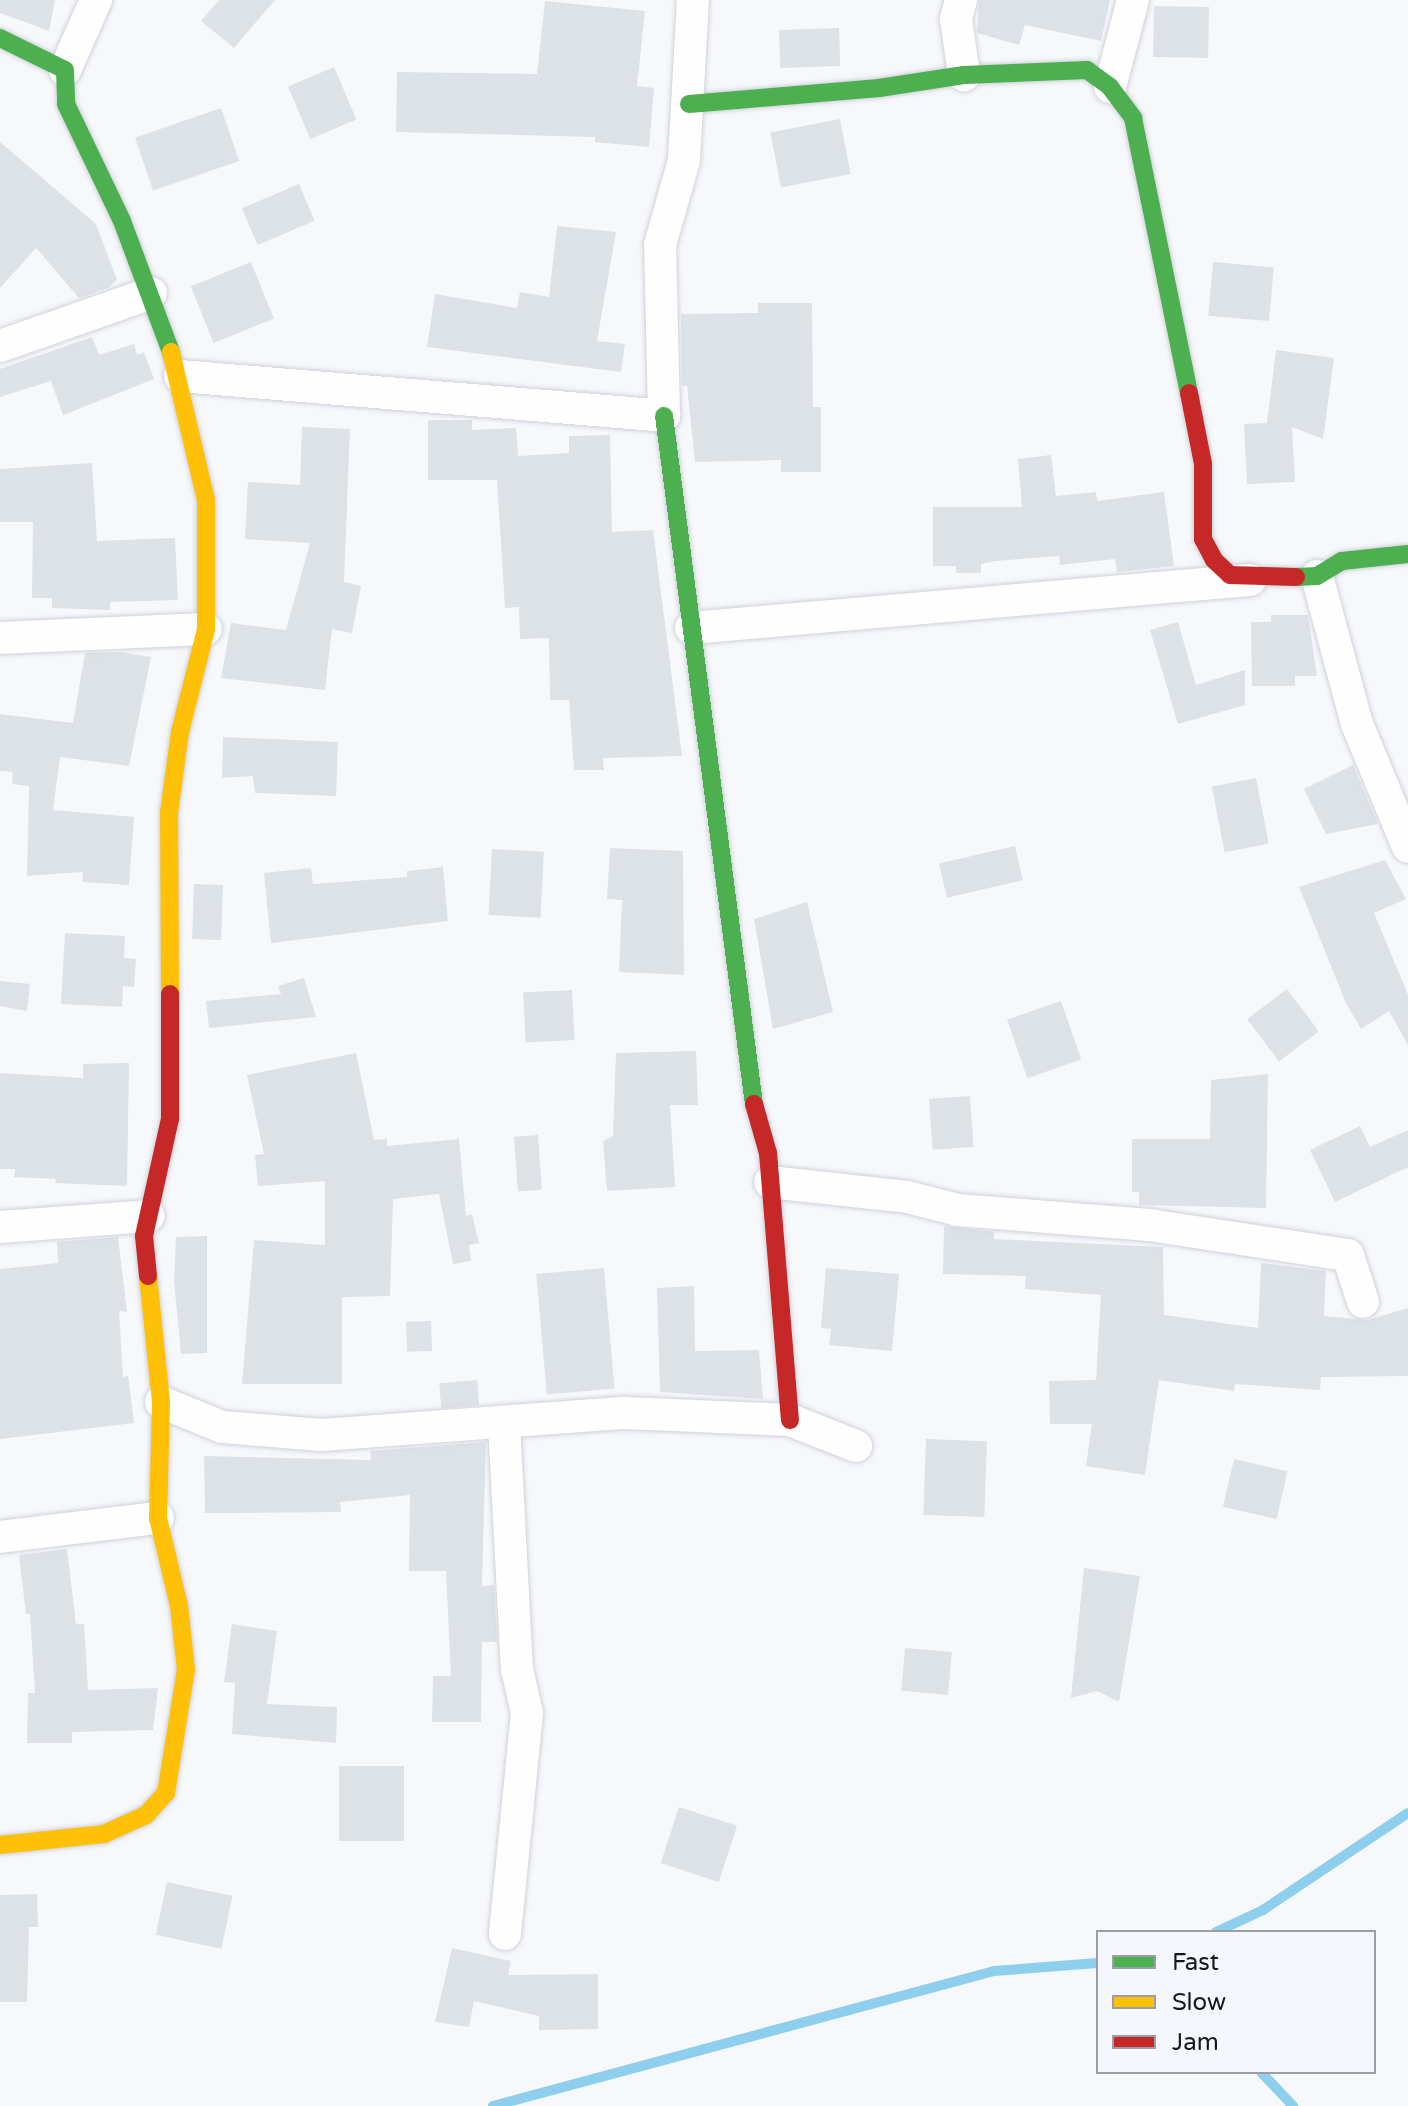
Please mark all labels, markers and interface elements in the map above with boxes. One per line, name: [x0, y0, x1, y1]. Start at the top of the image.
legend: [1096, 1930, 1376, 2074]
text: Fast: [1172, 1948, 1219, 1977]
text: Slow: [1172, 1988, 1226, 2017]
text: Jam: [1172, 2028, 1219, 2057]

